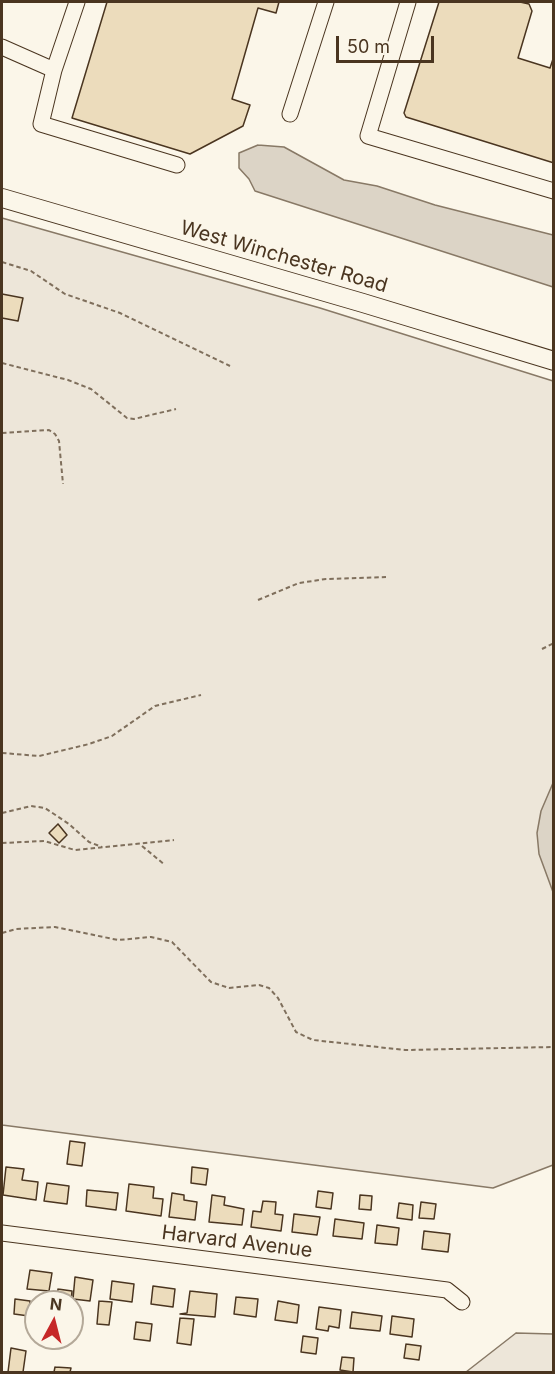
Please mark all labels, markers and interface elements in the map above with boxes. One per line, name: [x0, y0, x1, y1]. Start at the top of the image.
scale bar: [339, 24, 436, 62]
text: 50 m: [347, 36, 390, 57]
street label: West Winchester Road: [178, 216, 390, 298]
street label: Harvard Avenue: [160, 1221, 314, 1263]
north arrow: [24, 1290, 84, 1350]
text: N: [49, 1293, 63, 1315]

